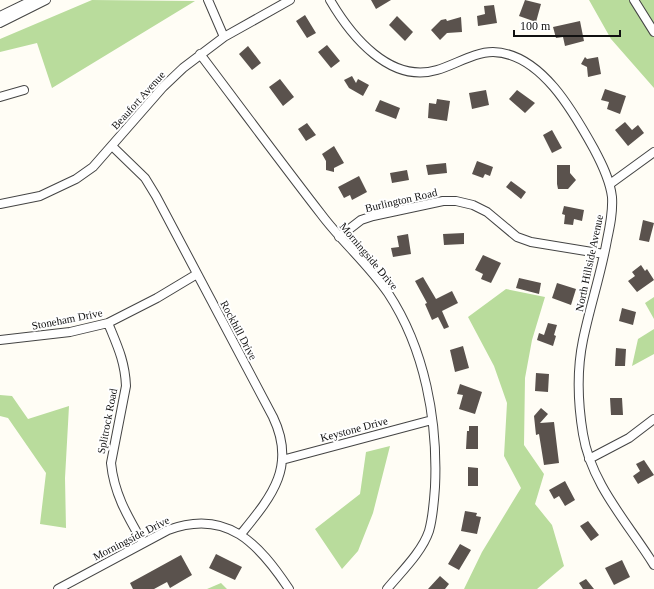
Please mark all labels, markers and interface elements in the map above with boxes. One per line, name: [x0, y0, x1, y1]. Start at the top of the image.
scale bar: [514, 12, 620, 38]
text: 100 m: [520, 19, 551, 33]
street label: Beaufort Avenue: [109, 68, 167, 132]
street label: Burlington Road: [364, 186, 439, 214]
street label: North Hillside Avenue: [573, 213, 605, 313]
street label: Morningside Drive: [337, 220, 401, 292]
street label: Rockhill Drive: [218, 298, 260, 362]
street label: Stoneham Drive: [31, 306, 103, 332]
street label: Splitrock Road: [95, 387, 119, 455]
street label: Keystone Drive: [319, 414, 389, 444]
street label: Morningside Drive: [91, 514, 171, 562]

